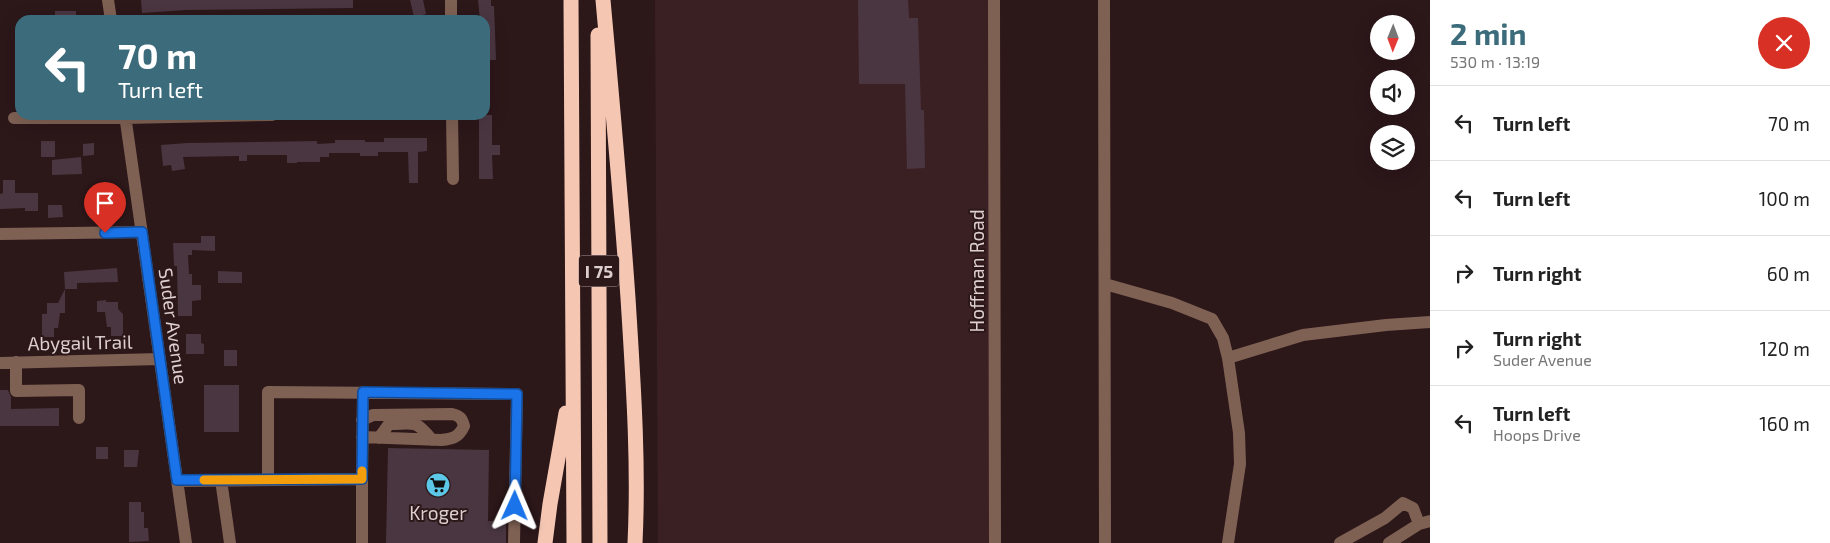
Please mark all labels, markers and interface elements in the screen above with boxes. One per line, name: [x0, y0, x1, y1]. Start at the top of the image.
north arrow: [1370, 15, 1415, 60]
map controls: [1370, 15, 1415, 170]
text: 2 min: [1450, 15, 1527, 51]
button: close: [1758, 17, 1810, 69]
text: 70 m: [118, 34, 197, 76]
icon: left: [35, 35, 100, 100]
text: 530 m · 13:19: [1450, 52, 1540, 71]
button: sound: [1370, 70, 1415, 115]
text: Turn left: [118, 76, 203, 102]
icon: left: [1450, 109, 1478, 137]
text: Turn left: [1493, 112, 1570, 135]
text: 70 m: [1768, 112, 1810, 135]
button: layers: [1370, 125, 1415, 170]
pin: [84, 182, 126, 233]
icon: left: [1450, 184, 1478, 212]
text: Turn left: [1493, 187, 1570, 210]
text: 100 m: [1759, 187, 1810, 210]
icon: arrive: [91, 189, 119, 217]
street label: Hoffman Road: [965, 209, 988, 333]
road number: I 75: [579, 256, 619, 286]
icon: right: [1450, 259, 1478, 287]
text: Turn right: [1493, 262, 1581, 285]
text: 60 m: [1767, 262, 1810, 285]
street label: Suder Avenue: [154, 266, 194, 386]
text: Turn right: [1493, 327, 1581, 350]
street label: Abygail Trail: [27, 330, 133, 354]
icon: right: [1450, 334, 1478, 362]
text: 120 m: [1759, 337, 1810, 360]
text: Suder Avenue: [1493, 350, 1592, 369]
text: Turn left: [1493, 402, 1570, 425]
icon: left: [1450, 409, 1478, 437]
text: 160 m: [1759, 412, 1810, 435]
text: Hoops Drive: [1493, 425, 1581, 444]
supermarket icon: Kroger: [425, 472, 451, 498]
position arrow: [488, 479, 540, 531]
place label: Kroger: [409, 501, 467, 524]

